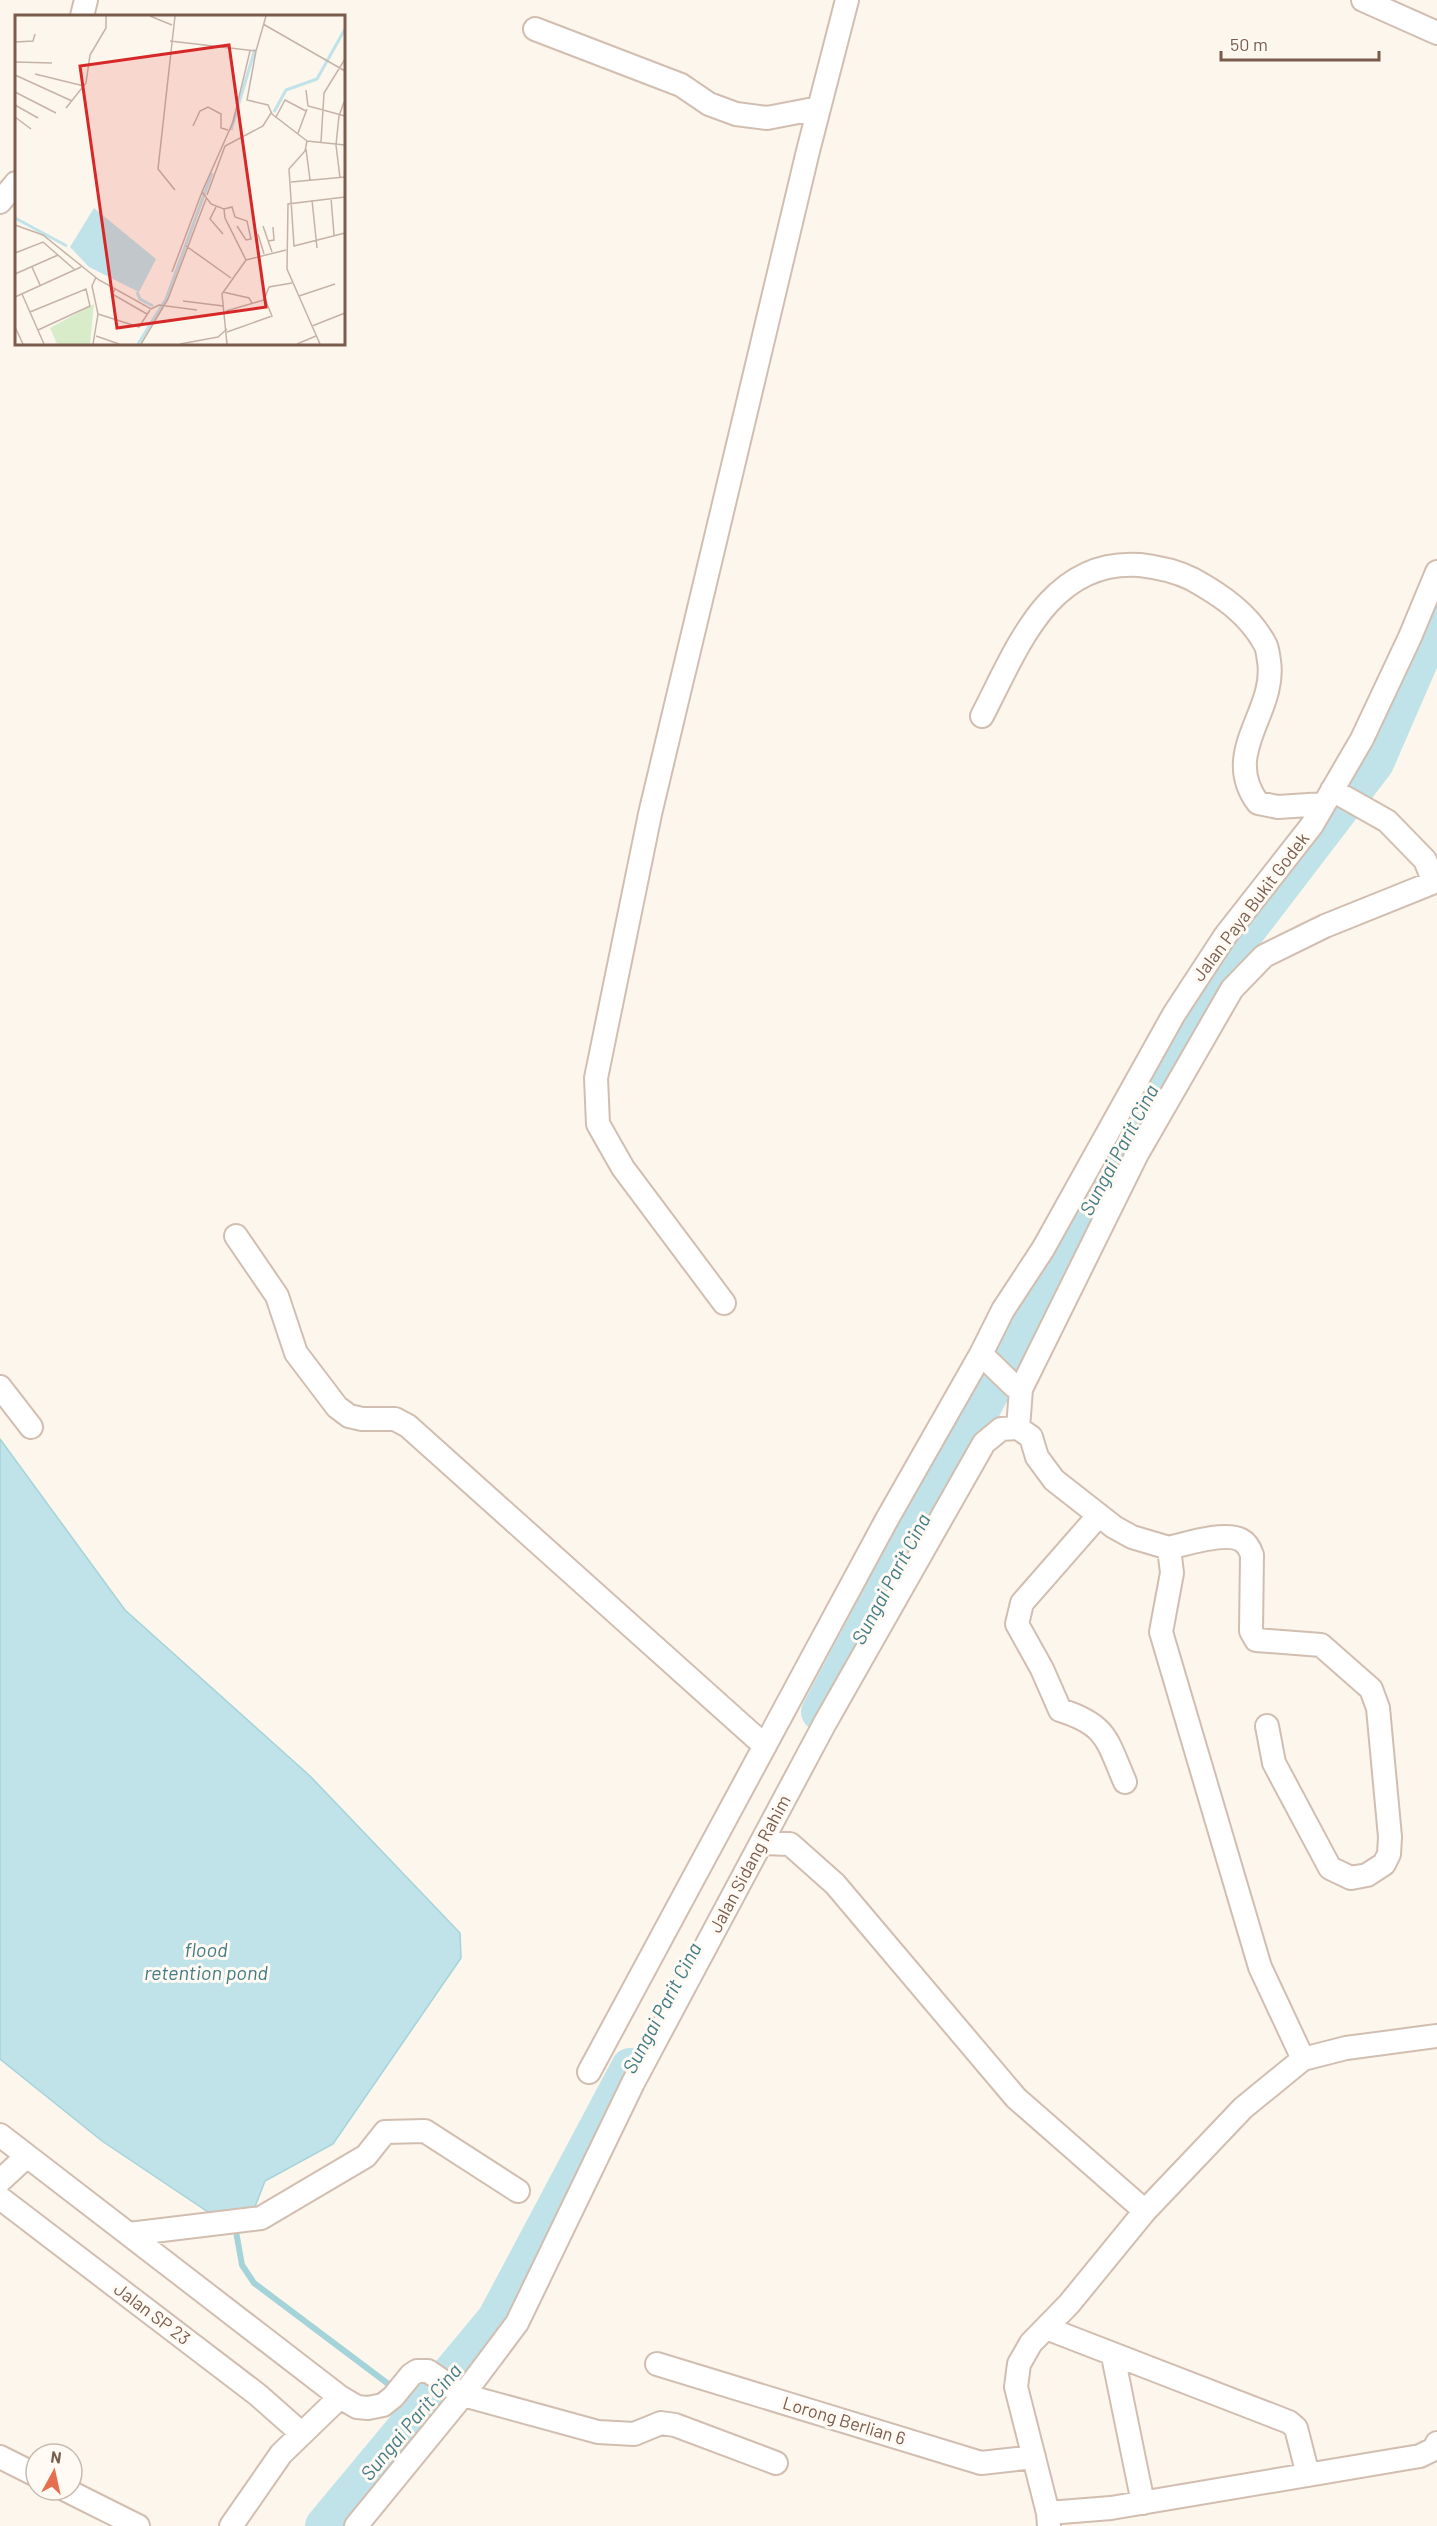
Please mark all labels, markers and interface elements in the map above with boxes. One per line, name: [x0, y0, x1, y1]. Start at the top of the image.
inset map: [15, 15, 345, 345]
scale bar: [1221, 24, 1378, 62]
text: 50 m: [1230, 33, 1268, 55]
street label: Jalan Paya Bukit Godek: [1187, 828, 1313, 985]
water label: Sungai Parit Cina: [1074, 1080, 1163, 1219]
water label: Sungai Parit Cina: [846, 1509, 935, 1648]
street label: Jalan Sidang Rahim: [704, 1791, 795, 1936]
water label: flood retention pond: [144, 1937, 268, 1984]
water label: Sungai Parit Cina: [617, 1938, 706, 2077]
street label: Jalan SP 23: [110, 2277, 195, 2349]
water label: Sungai Parit Cina: [355, 2358, 466, 2484]
street label: Lorong Berlian 6: [780, 2391, 908, 2449]
north arrow: [24, 2442, 84, 2502]
text: N: [50, 2447, 63, 2467]

